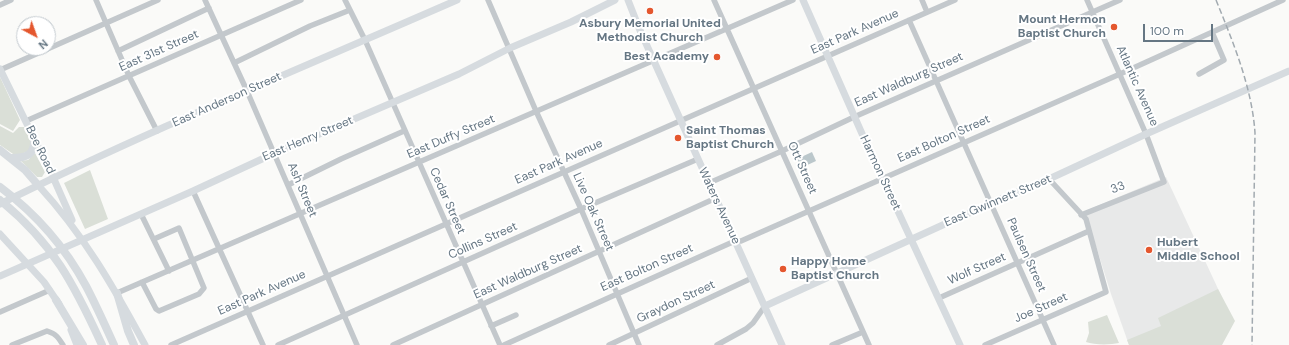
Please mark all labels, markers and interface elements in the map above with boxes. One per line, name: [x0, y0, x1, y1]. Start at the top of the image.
marker: Asbury Memorial United Methodist Church: [645, 6, 655, 16]
street label: East Park Avenue: [809, 6, 901, 58]
place label: Mount Hermon Baptist Church: [1018, 13, 1106, 41]
north arrow: [16, 16, 56, 56]
scale bar: [1145, 16, 1215, 42]
place label: Asbury Memorial United Methodist Church: [579, 17, 721, 45]
marker: Mount Hermon Baptist Church: [1109, 22, 1119, 32]
text: 100 m: [1150, 23, 1184, 39]
street label: East 31st Street: [117, 27, 201, 75]
text: N: [36, 36, 51, 52]
street label: Atlantic Avenue: [1113, 43, 1161, 129]
place label: Best Academy: [624, 50, 709, 64]
street label: East Waldburg Street: [852, 50, 966, 110]
marker: Best Academy: [712, 52, 722, 62]
street label: East Anderson Street: [170, 69, 284, 131]
street label: East Duffy Street: [405, 112, 497, 162]
street label: East Bolton Street: [896, 112, 992, 166]
street label: East Henry Street: [260, 113, 356, 165]
street label: Bee Road: [22, 123, 58, 177]
place label: Saint Thomas Baptist Church: [686, 124, 774, 152]
marker: Saint Thomas Baptist Church: [673, 133, 683, 143]
street label: Harmon Street: [856, 133, 904, 213]
street label: East Park Avenue: [513, 136, 605, 188]
street label: Ott Street: [784, 140, 820, 196]
street label: Ash Street: [284, 160, 320, 220]
street label: Waters Avenue: [695, 165, 743, 247]
street label: Cedar Street: [426, 166, 468, 236]
street label: Live Oak Street: [569, 171, 617, 253]
street label: East Gwinnett Street: [942, 172, 1054, 230]
street label: 33: [1109, 179, 1127, 197]
street label: Paulsen Street: [1003, 216, 1049, 294]
street label: Collins Street: [446, 219, 520, 263]
place label: Hubert Middle School: [1157, 236, 1240, 264]
street label: East Bolton Street: [599, 241, 695, 295]
street label: East Waldburg Street: [471, 242, 585, 302]
marker: Hubert Middle School: [1144, 245, 1154, 255]
street label: Wolf Street: [946, 250, 1008, 288]
place label: Happy Home Baptist Church: [791, 255, 879, 283]
marker: Happy Home Baptist Church: [778, 264, 788, 274]
street label: East Park Avenue: [216, 267, 308, 319]
street label: Graydon Street: [635, 278, 717, 326]
street label: Joe Street: [1012, 290, 1070, 326]

